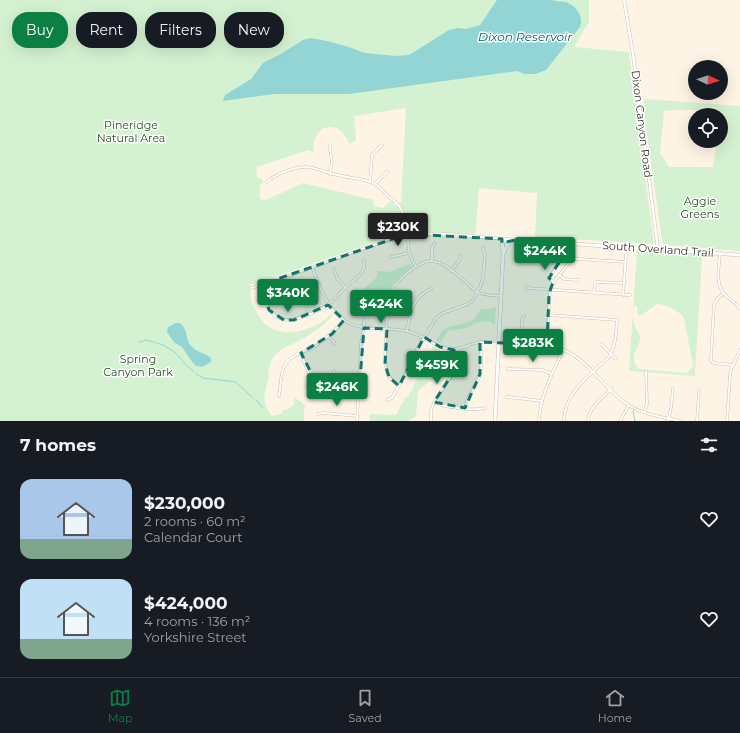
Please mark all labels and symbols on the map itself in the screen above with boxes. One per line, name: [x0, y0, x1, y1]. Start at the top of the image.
water label: Dixon Reservoir: [478, 29, 572, 44]
north arrow: [688, 60, 728, 100]
street label: Dixon Canyon Road: [628, 69, 656, 179]
park label: Pineridge Natural Area: [97, 118, 165, 145]
park label: Aggie Greens: [681, 194, 720, 221]
pin: $230K: [370, 213, 426, 247]
pin: $244K: [517, 237, 573, 271]
street label: South Overland Trail: [602, 238, 714, 260]
pin: $340K: [260, 279, 316, 313]
pin: $424K: [353, 290, 409, 324]
pin: $283K: [505, 329, 561, 363]
pin: $459K: [409, 351, 465, 385]
park label: Spring Canyon Park: [103, 352, 173, 379]
pin: $246K: [309, 373, 365, 407]

